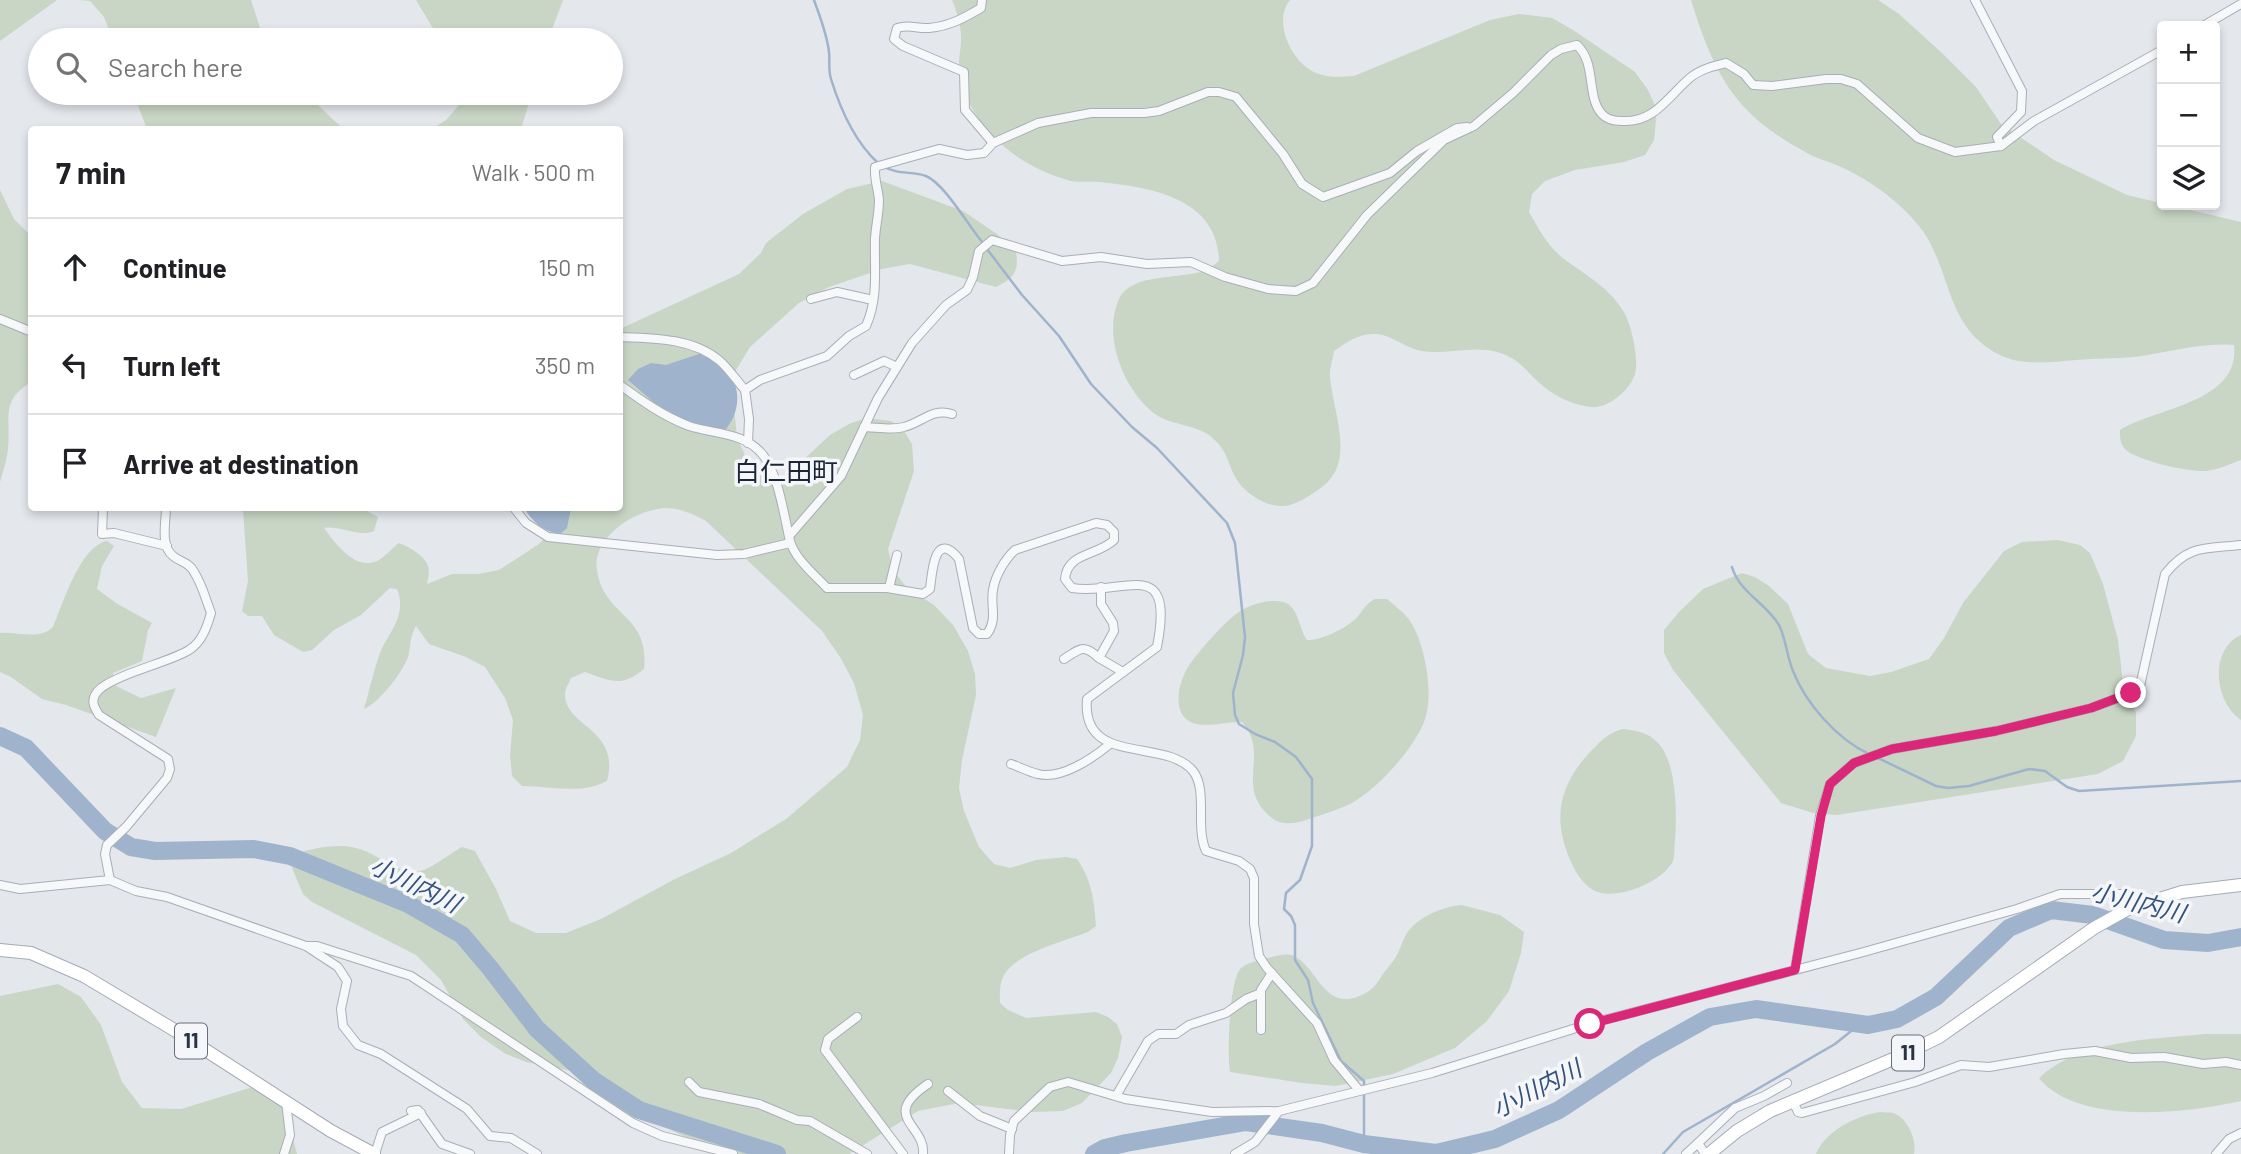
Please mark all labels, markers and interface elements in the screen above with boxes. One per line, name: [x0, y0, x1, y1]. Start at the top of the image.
map controls: [2157, 21, 2220, 210]
button: +: [2157, 21, 2220, 84]
search box: [28, 28, 623, 105]
icon: search: [52, 48, 90, 86]
text: Search here: [108, 51, 243, 82]
button: −: [2157, 84, 2220, 147]
button: layers: [2157, 147, 2220, 210]
text: 7 min: [56, 154, 126, 190]
text: Walk · 500 m: [472, 158, 595, 186]
icon: ahead: [56, 248, 94, 286]
text: Continue: [123, 252, 227, 283]
text: 150 m: [539, 253, 595, 281]
icon: left: [56, 346, 94, 384]
text: Turn left: [123, 350, 221, 381]
text: 350 m: [535, 351, 595, 379]
icon: arrive: [56, 444, 94, 482]
text: Arrive at destination: [123, 448, 359, 479]
district label: 白仁田町: [734, 455, 838, 486]
route end: [2115, 677, 2146, 708]
water label: 小川内川: [366, 850, 468, 919]
water label: 小川内川: [2088, 876, 2191, 928]
route start: [1574, 1008, 1605, 1039]
road number: 11: [175, 1024, 207, 1058]
road number: 11: [1892, 1036, 1924, 1070]
water label: 小川内川: [1487, 1052, 1588, 1122]

